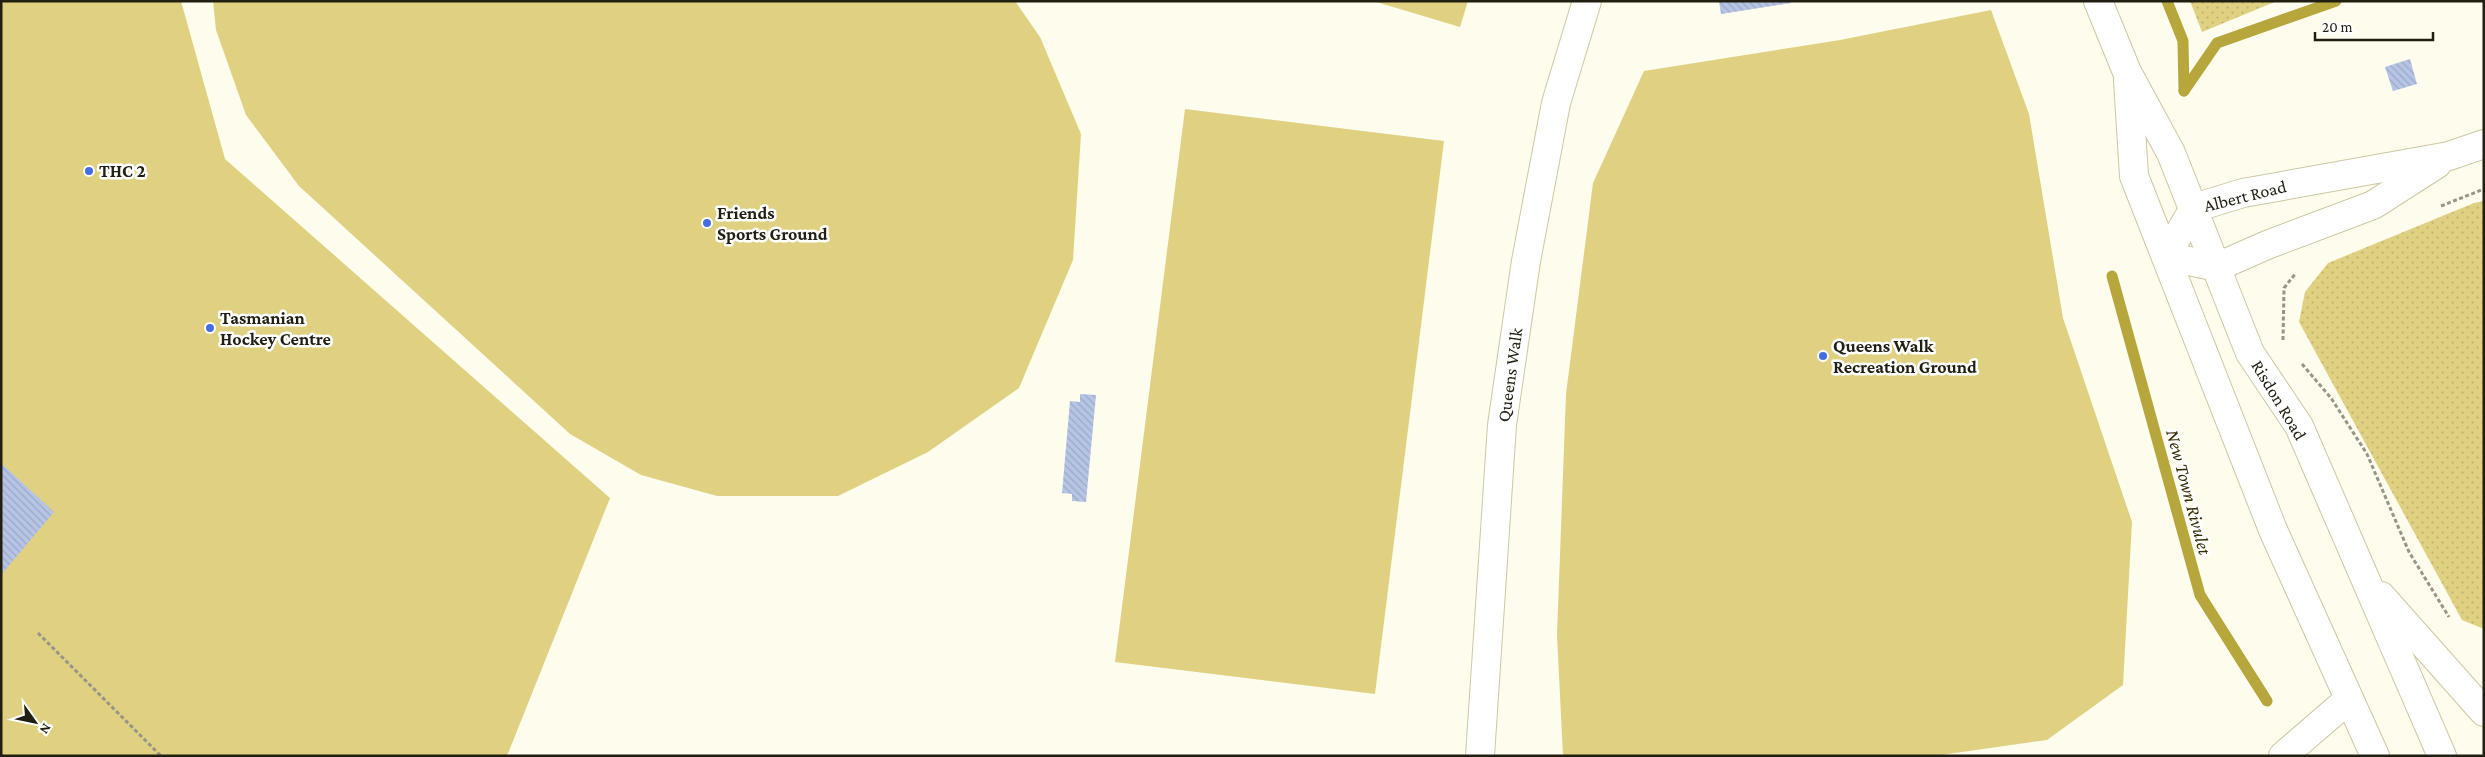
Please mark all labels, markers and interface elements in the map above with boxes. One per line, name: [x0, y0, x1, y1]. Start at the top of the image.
scale bar: [2315, 10, 2432, 42]
text: 20 m: [2322, 19, 2353, 35]
place label: THC 2: [99, 161, 146, 181]
marker: THC 2: [83, 165, 95, 177]
street label: Albert Road: [2202, 176, 2289, 216]
place label: Friends Sports Ground: [717, 203, 828, 244]
marker: Friends Sports Ground: [701, 217, 713, 229]
place label: Tasmanian Hockey Centre: [220, 308, 331, 349]
marker: Tasmanian Hockey Centre: [204, 322, 216, 334]
street label: Queens Walk: [1493, 326, 1527, 423]
place label: Queens Walk Recreation Ground: [1833, 336, 1977, 377]
marker: Queens Walk Recreation Ground: [1817, 350, 1829, 362]
street label: Risdon Road: [2247, 356, 2311, 444]
water label: New Town Rivulet: [2162, 427, 2216, 557]
north arrow: [10, 697, 60, 747]
text: N: [36, 721, 55, 738]

